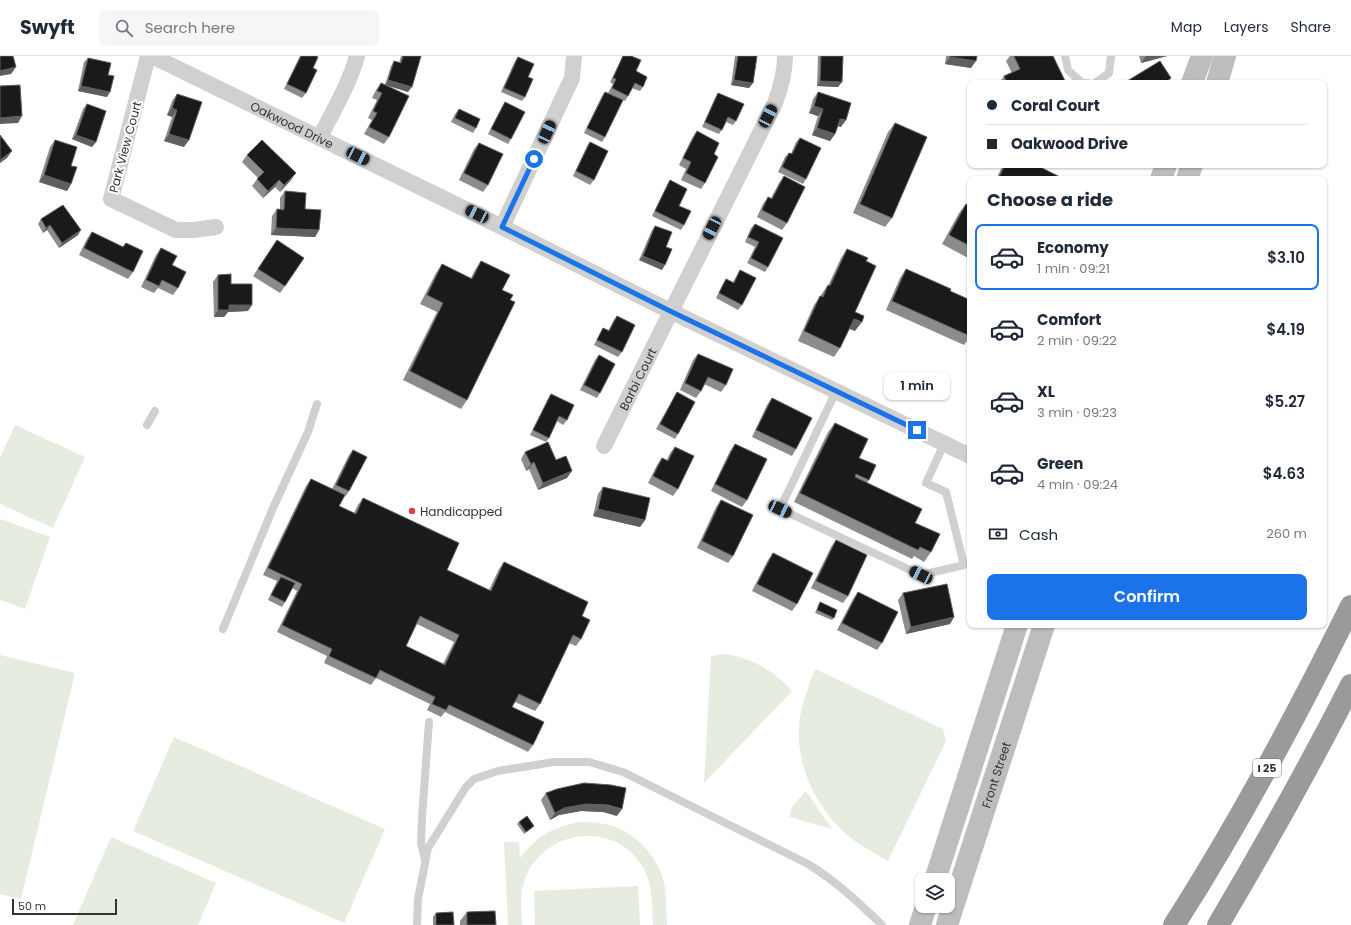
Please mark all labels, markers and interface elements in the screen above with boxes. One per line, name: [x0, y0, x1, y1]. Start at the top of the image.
search box: [99, 10, 379, 46]
text: Swyft: [20, 14, 75, 41]
icon: search: [113, 17, 135, 39]
text: Search here: [145, 17, 235, 38]
text: Map: [1171, 17, 1202, 37]
text: Layers: [1224, 17, 1268, 37]
text: Share: [1290, 17, 1331, 37]
text: Coral Court: [1011, 95, 1100, 116]
street label: Oakwood Drive: [248, 97, 337, 152]
street label: Park View Court: [105, 99, 145, 195]
car: [757, 103, 779, 129]
car: [536, 119, 558, 145]
text: Oakwood Drive: [1011, 133, 1128, 154]
car: [345, 145, 371, 167]
route start: [525, 150, 543, 168]
text: Choose a ride: [987, 187, 1113, 212]
car: [464, 203, 490, 225]
car: [701, 215, 723, 241]
text: Economy: [1037, 237, 1109, 258]
icon: car: [989, 239, 1025, 275]
text: $3.10: [1267, 247, 1305, 268]
text: 1 min · 09:21: [1037, 259, 1110, 278]
text: Comfort: [1037, 309, 1101, 330]
icon: car: [989, 311, 1025, 347]
text: $4.19: [1267, 319, 1305, 340]
text: 2 min · 09:22: [1037, 331, 1117, 350]
street label: Barbi Court: [615, 345, 660, 413]
callout: 1 min: [884, 372, 950, 400]
text: 1 min: [900, 376, 934, 395]
text: XL: [1037, 381, 1055, 402]
icon: car: [989, 383, 1025, 419]
text: $5.27: [1265, 391, 1305, 412]
text: 3 min · 09:23: [1037, 403, 1117, 422]
route end: [908, 421, 926, 439]
text: Green: [1037, 453, 1083, 474]
icon: car: [989, 455, 1025, 491]
text: $4.63: [1263, 463, 1305, 484]
text: 4 min · 09:24: [1037, 475, 1118, 494]
car: [767, 498, 793, 520]
place label: Handicapped: [420, 503, 502, 520]
marker: Handicapped: [407, 506, 417, 516]
icon: cash: [987, 523, 1009, 545]
text: Cash: [1019, 524, 1058, 545]
text: 260 m: [1266, 524, 1307, 543]
car: [908, 564, 934, 586]
button: Confirm: [987, 574, 1307, 620]
street label: Front Street: [977, 739, 1014, 810]
road number: I 25: [1253, 759, 1281, 777]
map controls: [915, 873, 955, 913]
button: layers: [915, 873, 955, 913]
scale bar: [12, 897, 117, 916]
text: 50 m: [18, 898, 46, 914]

